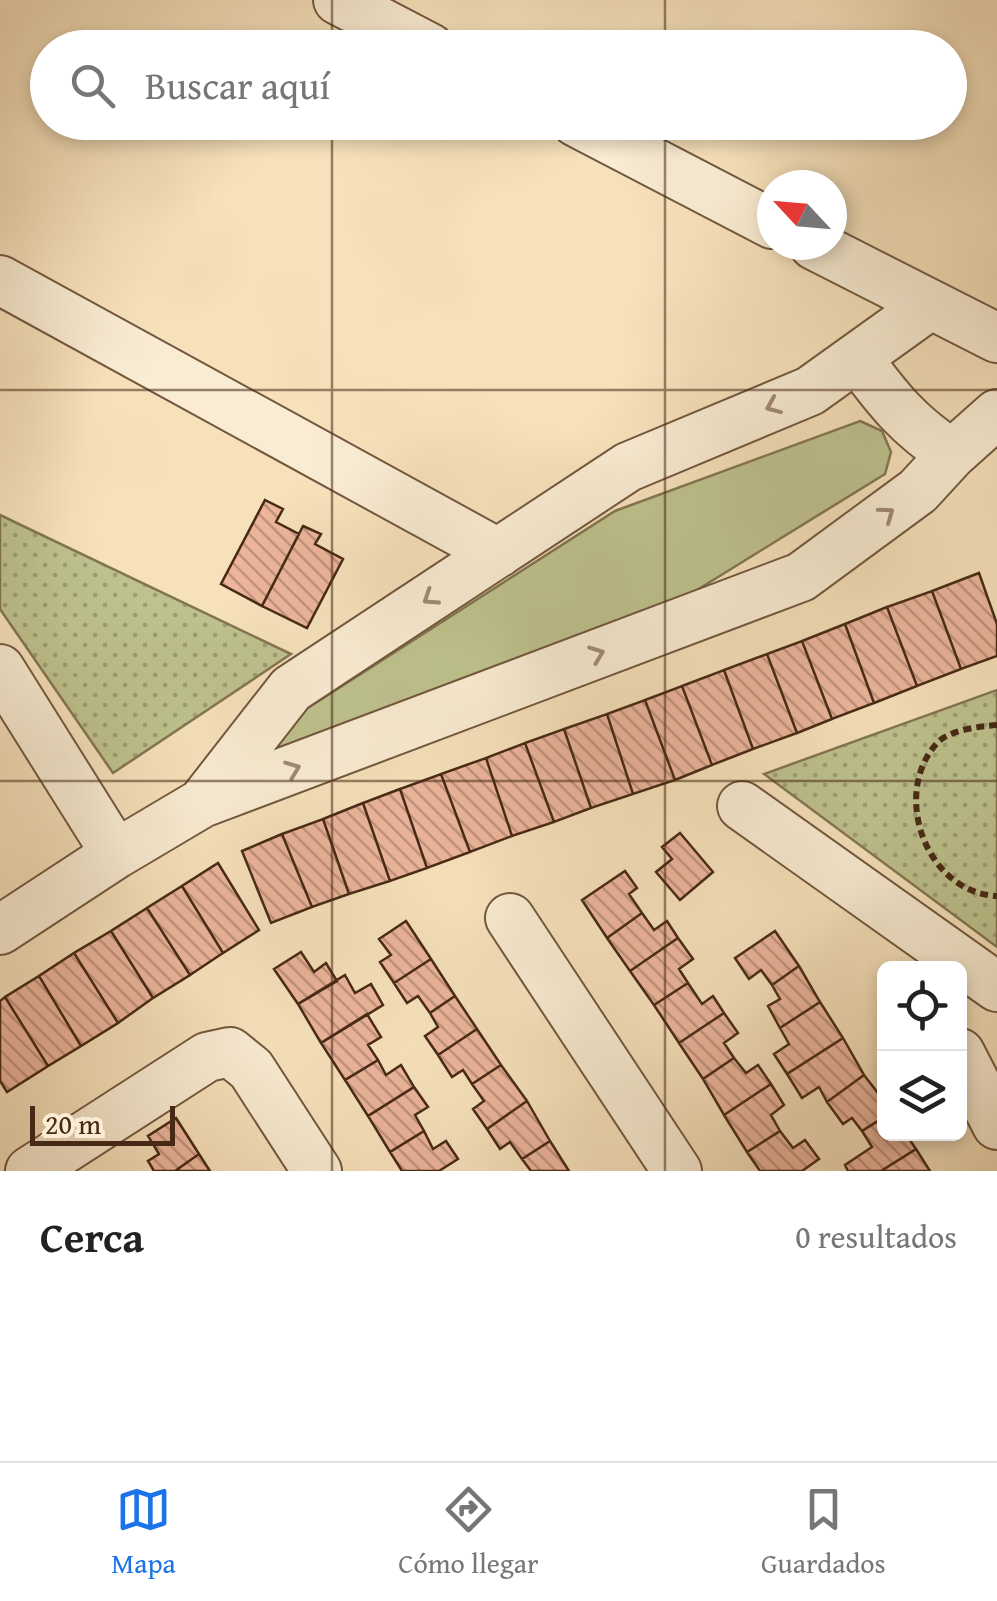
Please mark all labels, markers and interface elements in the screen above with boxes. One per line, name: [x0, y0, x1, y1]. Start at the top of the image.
search box: [30, 30, 967, 140]
text: Buscar aquí: [145, 57, 330, 113]
icon: search: [65, 58, 120, 113]
north arrow: [757, 170, 847, 260]
one-way arrow: [765, 395, 783, 415]
one-way arrow: [876, 508, 894, 525]
one-way arrow: [422, 586, 441, 604]
one-way arrow: [587, 646, 605, 666]
one-way arrow: [283, 760, 301, 780]
map controls: [877, 961, 967, 1141]
button: locate: [877, 961, 967, 1051]
button: layers: [877, 1051, 967, 1141]
scale bar: [30, 1101, 175, 1146]
text: 20 m: [45, 1103, 101, 1144]
text: Cerca: [40, 1206, 144, 1267]
text: 0 resultados: [795, 1213, 957, 1260]
tab: Mapa: [111, 1482, 176, 1583]
tab: Cómo llegar: [398, 1482, 539, 1583]
tab: Guardados: [761, 1482, 886, 1583]

